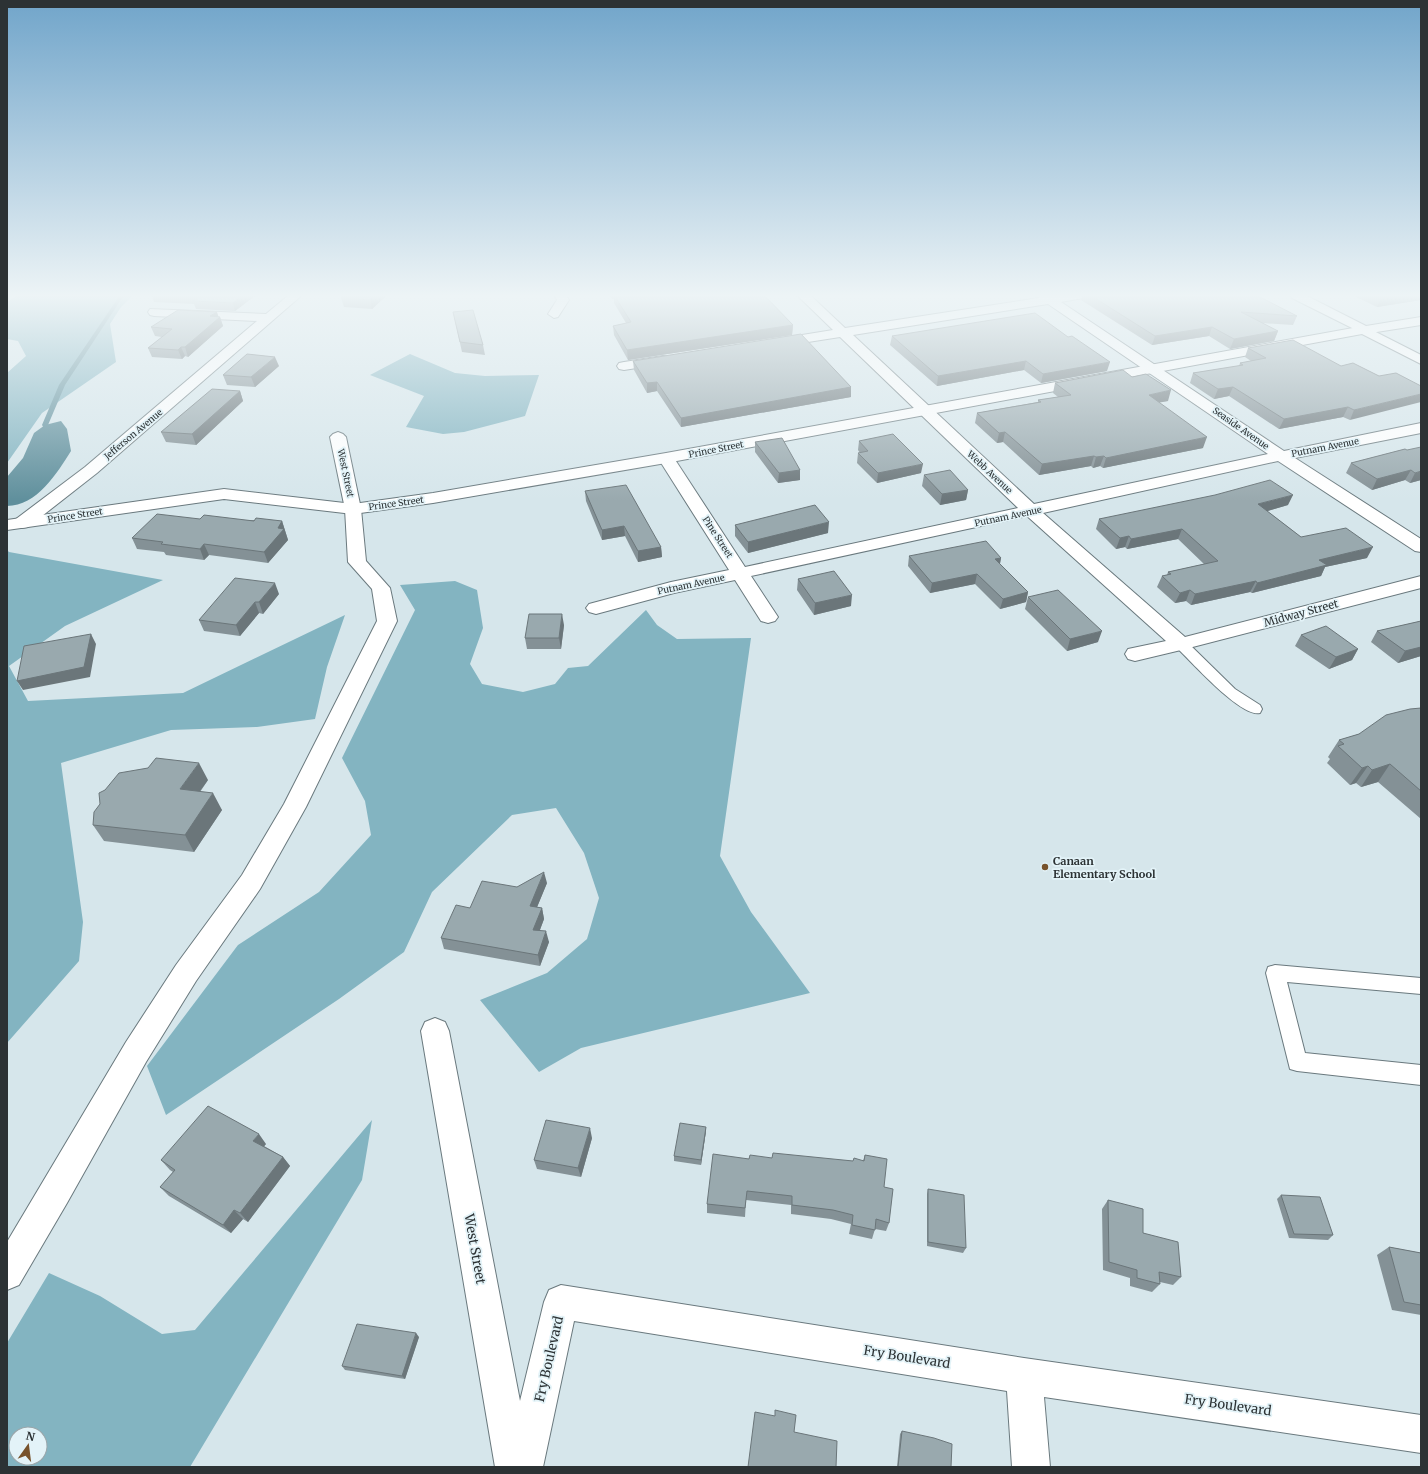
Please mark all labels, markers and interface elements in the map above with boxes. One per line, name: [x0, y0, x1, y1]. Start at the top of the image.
street label: Seaside Avenue: [1211, 405, 1271, 452]
street label: Jefferson Avenue: [101, 406, 165, 462]
street label: Putnam Avenue: [1290, 435, 1360, 459]
street label: Prince Street: [688, 438, 745, 460]
street label: West Street: [335, 447, 357, 499]
street label: Webb Avenue: [964, 448, 1015, 496]
street label: Prince Street: [368, 494, 425, 512]
street label: Putnam Avenue: [973, 503, 1043, 528]
street label: Prince Street: [47, 505, 104, 525]
street label: Pine Street: [701, 514, 736, 560]
street label: Putnam Avenue: [656, 571, 726, 596]
street label: Midway Street: [1262, 596, 1340, 630]
place label: Canaan Elementary School: [1053, 854, 1156, 881]
marker: Canaan Elementary School: [1040, 862, 1050, 872]
street label: West Street: [460, 1212, 490, 1285]
street label: Fry Boulevard: [531, 1314, 567, 1404]
street label: Fry Boulevard: [862, 1342, 952, 1372]
street label: Fry Boulevard: [1183, 1390, 1273, 1420]
north arrow: [8, 1426, 48, 1466]
text: N: [25, 1428, 37, 1444]

